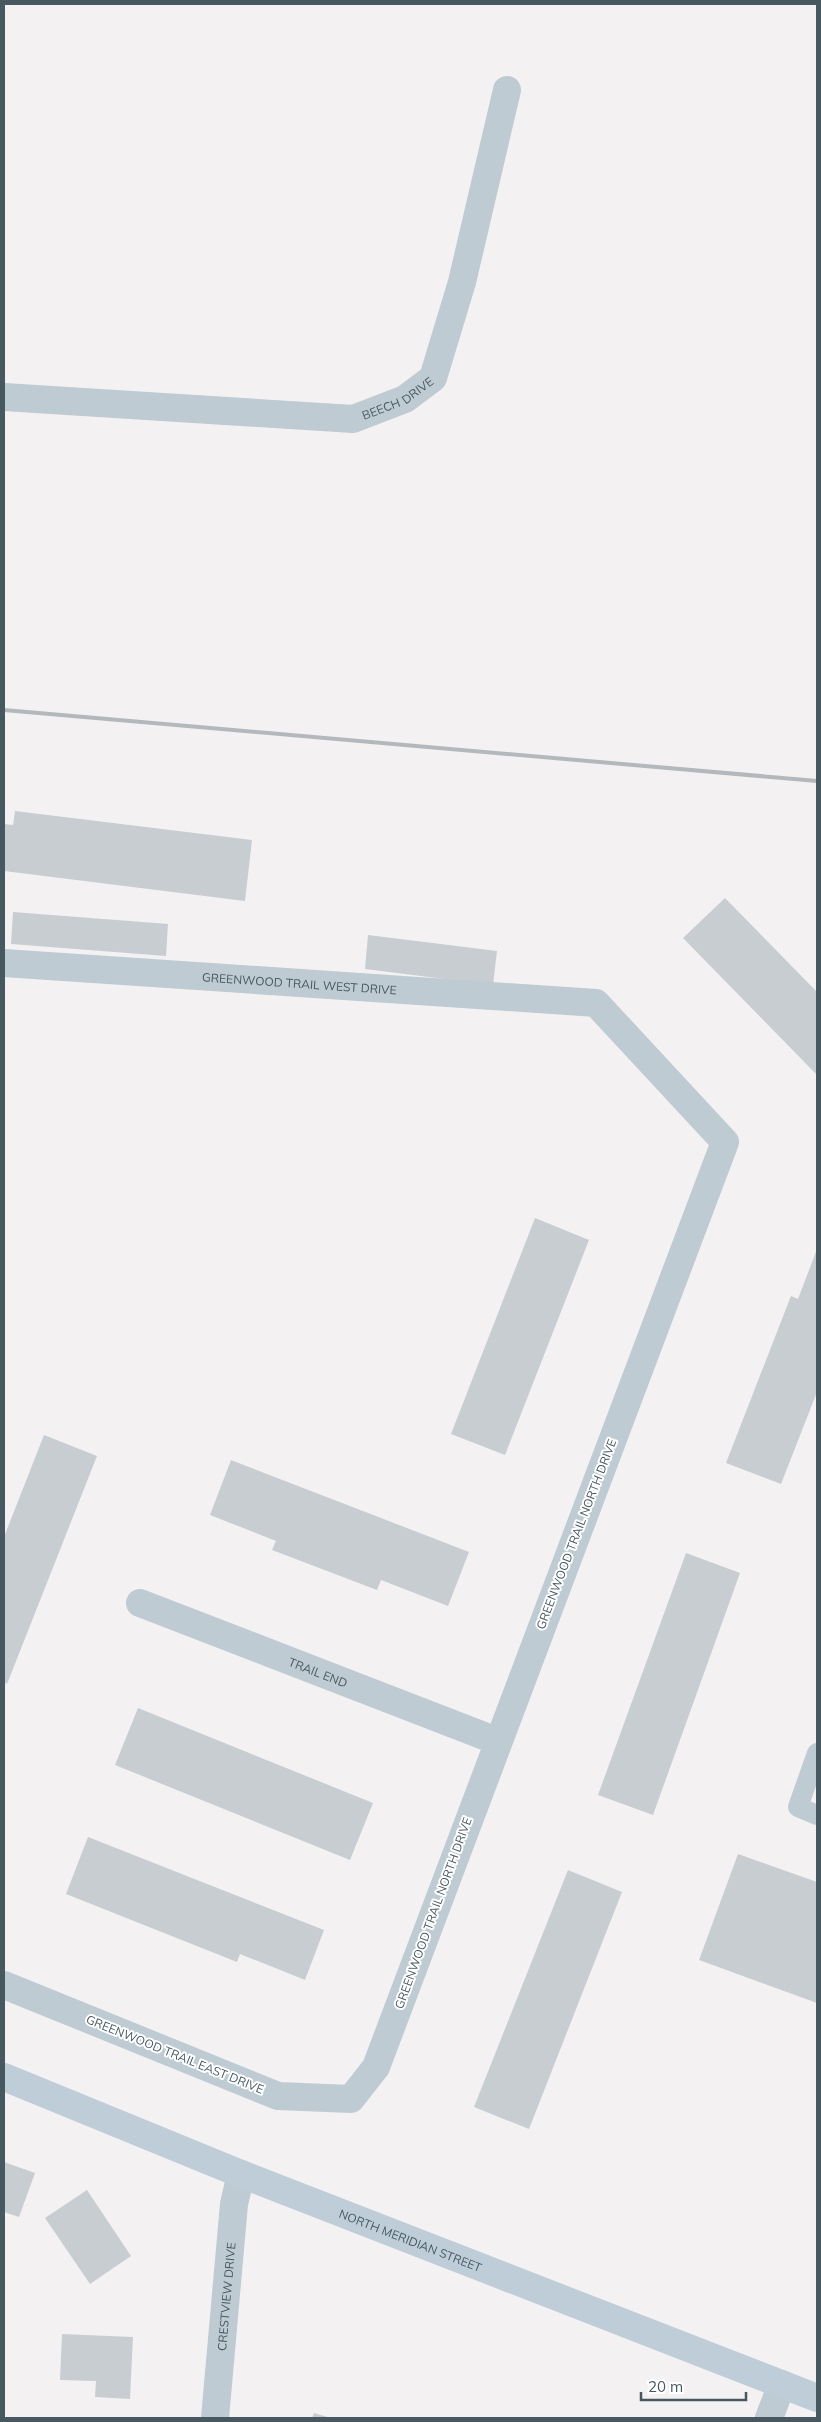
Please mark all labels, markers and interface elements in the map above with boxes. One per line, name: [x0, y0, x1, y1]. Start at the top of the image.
street label: BEECH DRIVE: [360, 373, 436, 422]
street label: GREENWOOD TRAIL WEST DRIVE: [202, 969, 397, 997]
street label: GREENWOOD TRAIL NORTH DRIVE: [533, 1437, 619, 1631]
street label: TRAIL END: [287, 1654, 350, 1690]
street label: GREENWOOD TRAIL NORTH DRIVE: [391, 1815, 475, 2011]
street label: GREENWOOD TRAIL EAST DRIVE: [84, 2011, 266, 2097]
street label: NORTH MERIDIAN STREET: [337, 2205, 485, 2275]
street label: CRESTVIEW DRIVE: [213, 2242, 238, 2351]
scale bar: [641, 2370, 746, 2402]
text: 20 m: [648, 2377, 683, 2396]

